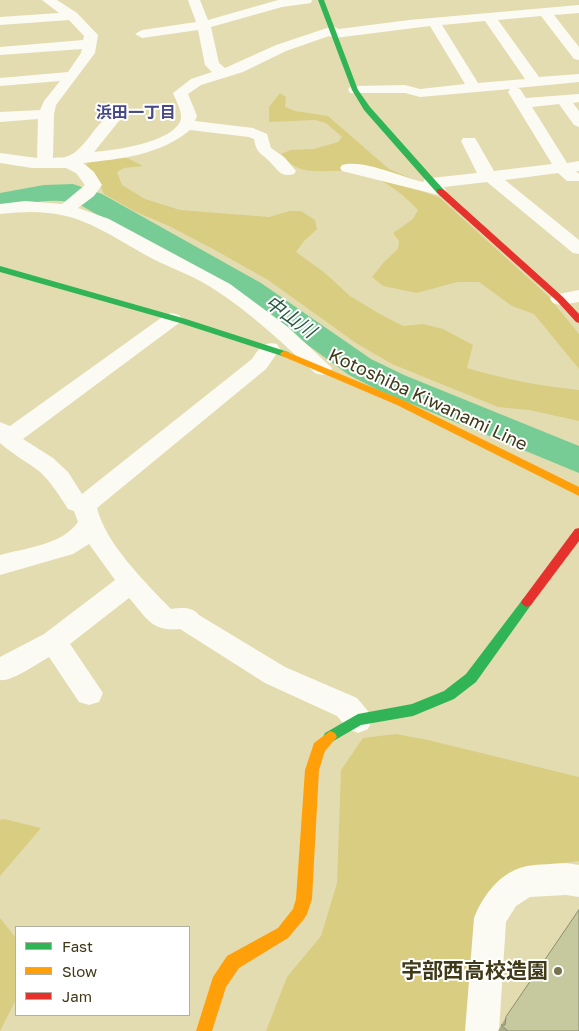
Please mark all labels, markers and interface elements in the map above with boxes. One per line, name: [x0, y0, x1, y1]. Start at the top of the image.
district label: 浜田一丁目: [96, 103, 176, 123]
water label: 中山川: [260, 291, 320, 343]
street label: Kotoshiba Kiwanami Line: [325, 344, 531, 456]
legend: [15, 926, 190, 1016]
text: Fast: [62, 937, 93, 955]
place label: 宇部西高校造園: [401, 958, 548, 984]
text: Slow: [62, 962, 97, 980]
marker: 宇部西高校造園: [552, 965, 564, 977]
text: Jam: [62, 987, 92, 1005]

